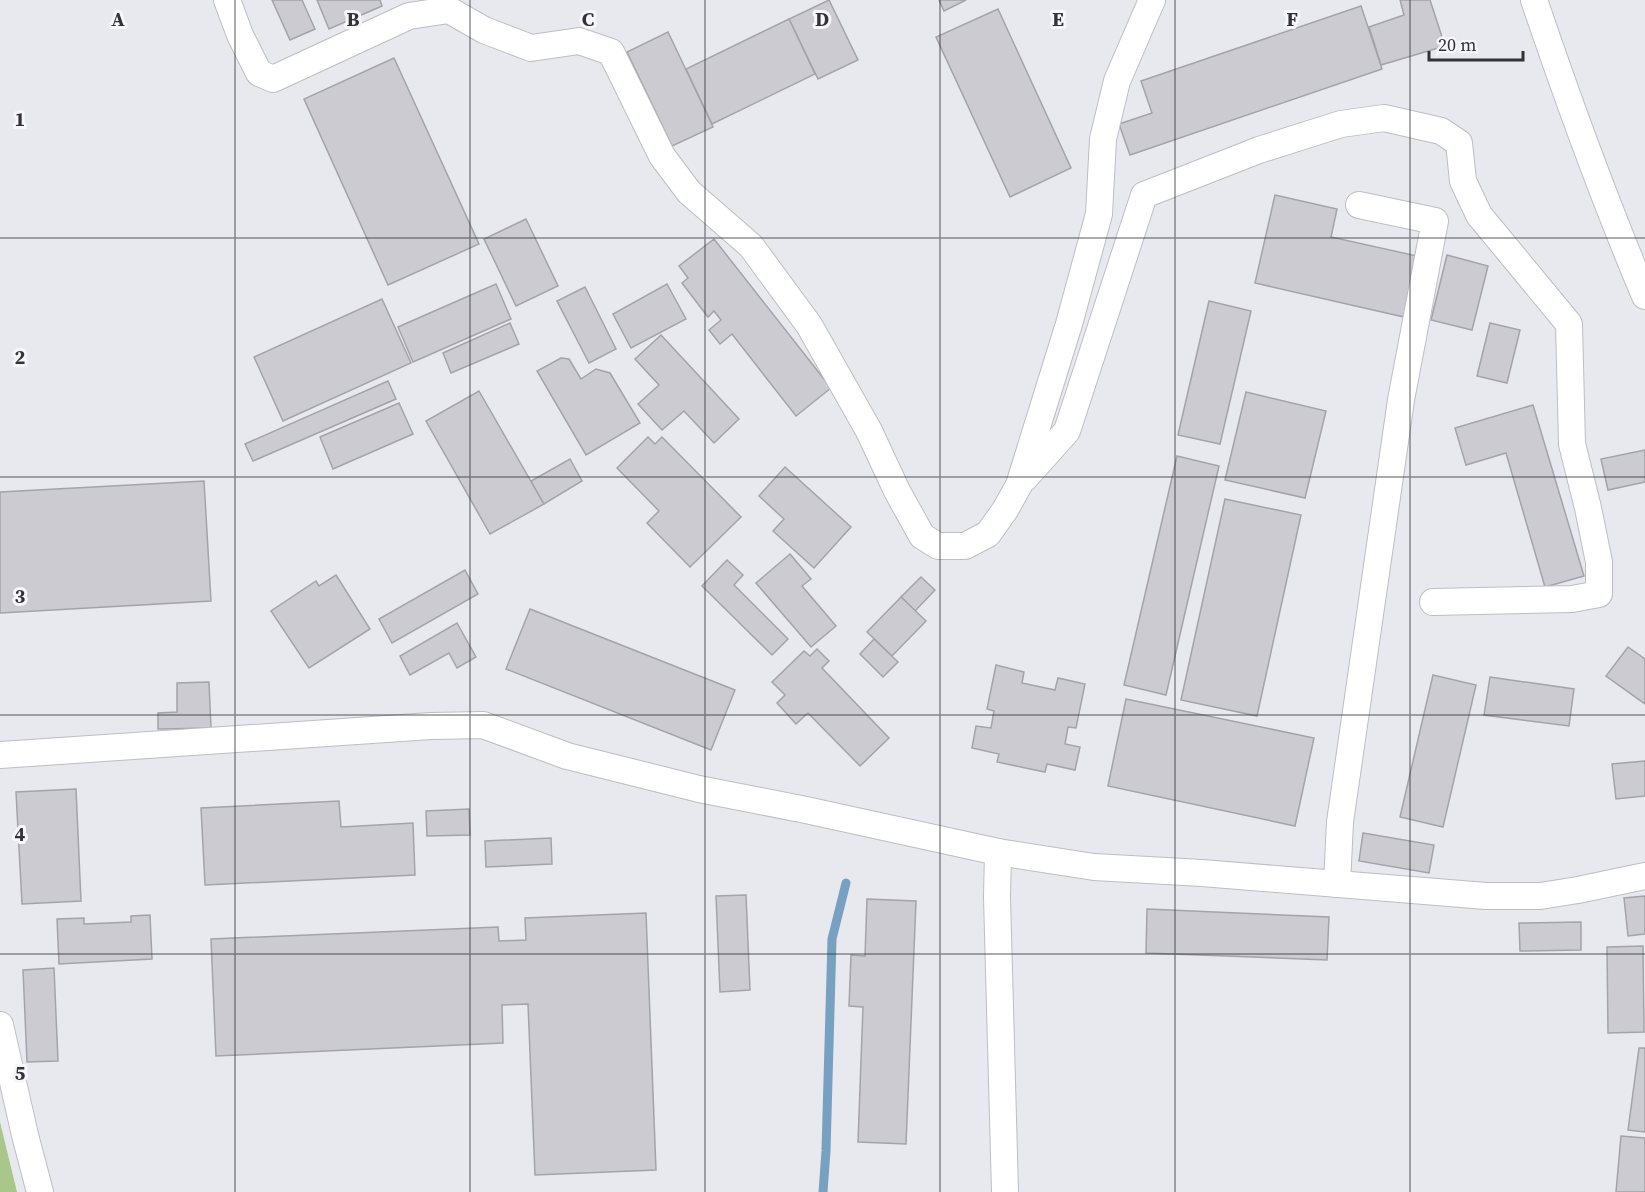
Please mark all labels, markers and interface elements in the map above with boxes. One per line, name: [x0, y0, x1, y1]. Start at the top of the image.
text: A: [111, 5, 125, 33]
text: B: [346, 5, 360, 33]
text: C: [582, 5, 594, 33]
text: D: [815, 5, 829, 33]
text: E: [1052, 5, 1064, 33]
text: F: [1286, 5, 1298, 33]
scale bar: [1429, 24, 1524, 62]
text: 20 m: [1438, 32, 1476, 57]
text: 1: [15, 105, 25, 133]
text: 2: [15, 343, 26, 371]
text: 3: [15, 582, 26, 610]
text: 4: [15, 820, 26, 848]
text: 5: [15, 1059, 26, 1087]

